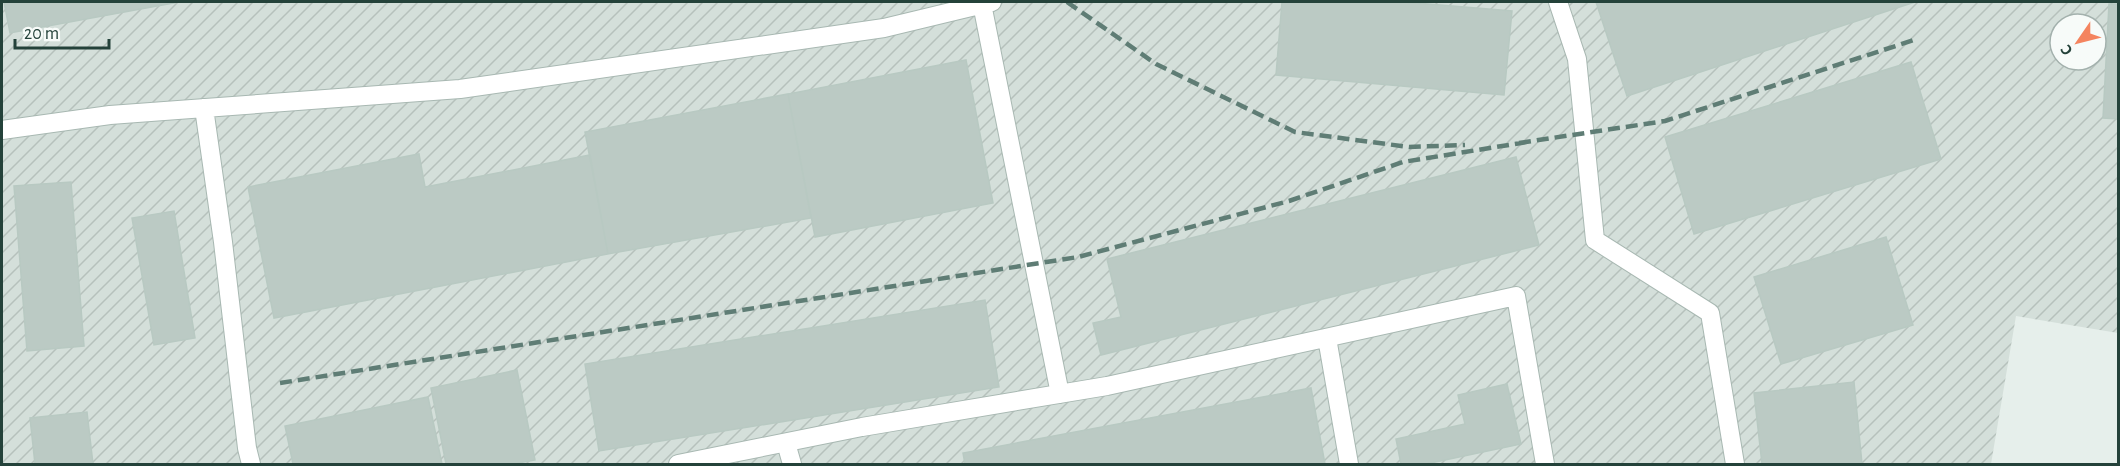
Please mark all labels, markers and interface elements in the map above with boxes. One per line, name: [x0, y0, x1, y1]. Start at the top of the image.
scale bar: [15, 12, 110, 50]
north arrow: [2048, 12, 2108, 72]
text: 20 m: [24, 25, 59, 43]
text: С: [2057, 42, 2076, 58]

